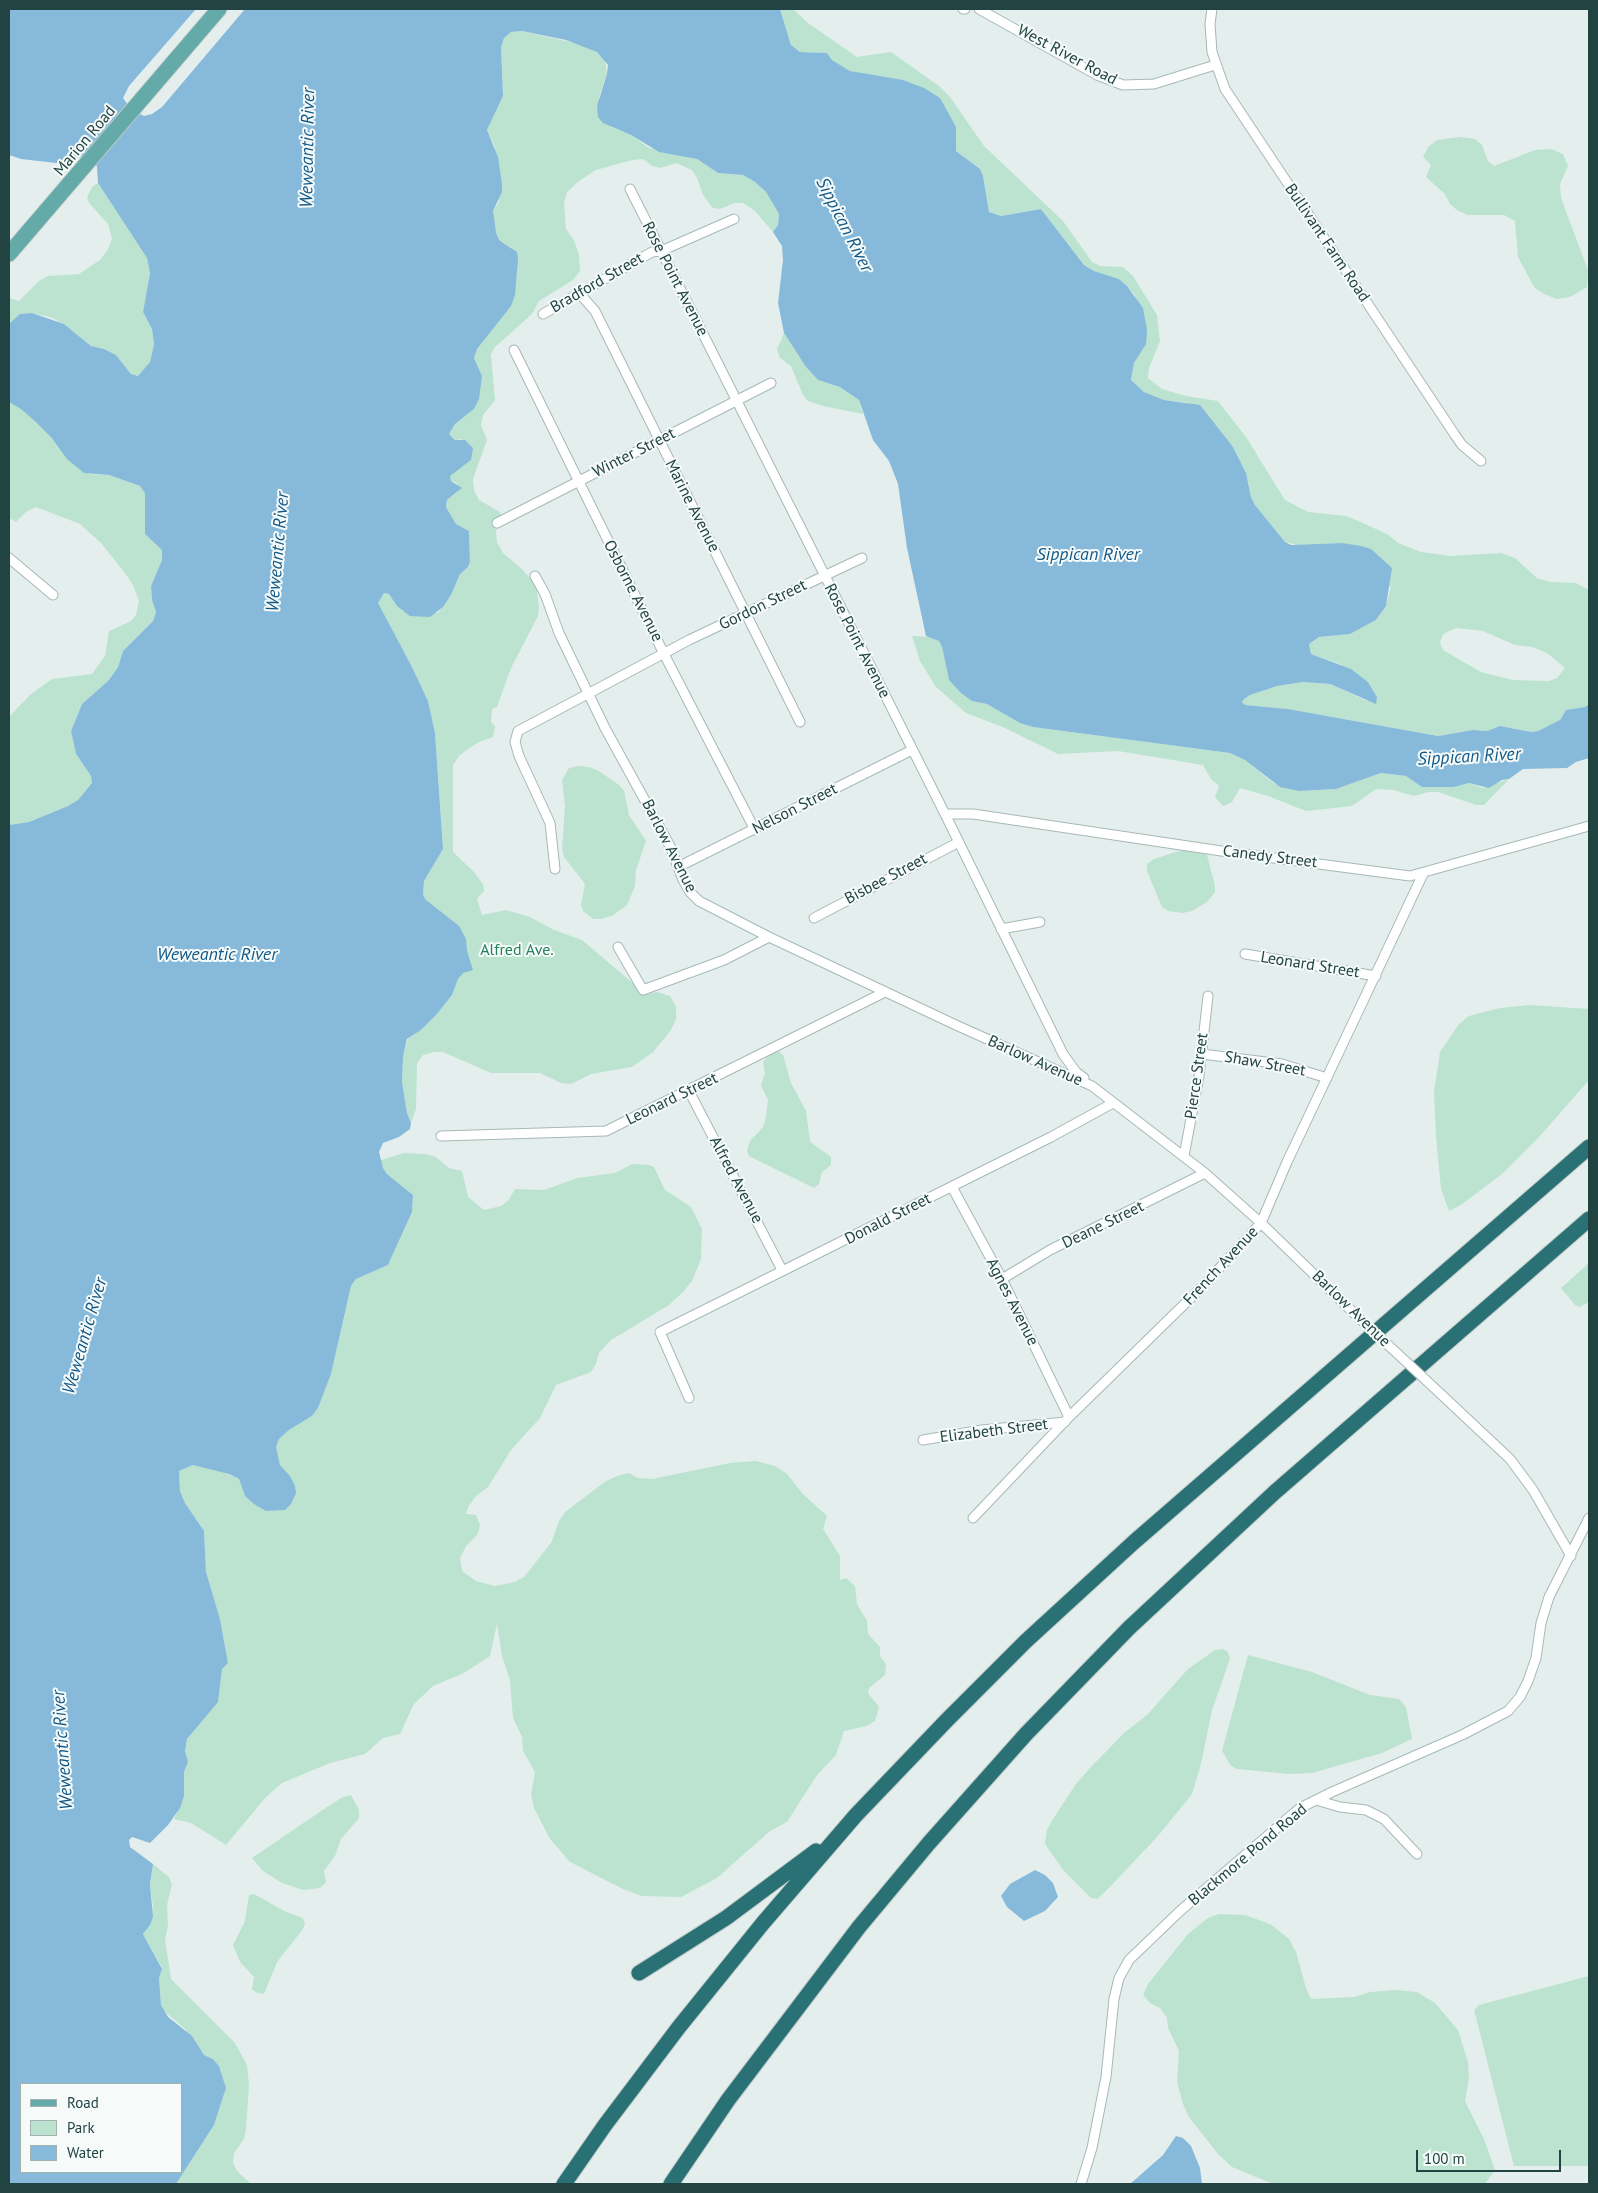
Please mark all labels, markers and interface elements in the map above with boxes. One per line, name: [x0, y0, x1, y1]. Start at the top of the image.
street label: West River Road: [1014, 21, 1120, 89]
water label: Weweantic River: [296, 88, 320, 208]
street label: Marion Road: [50, 102, 120, 180]
water label: Sippican River: [811, 174, 877, 276]
street label: Bullivant Farm Road: [1280, 180, 1374, 306]
street label: Rose Point Avenue: [638, 218, 712, 340]
street label: Bradford Street: [547, 249, 647, 317]
street label: Winter Street: [589, 424, 679, 482]
street label: Marine Avenue: [660, 456, 724, 556]
water label: Weweantic River: [262, 491, 294, 613]
street label: Osborne Avenue: [599, 537, 667, 645]
water label: Sippican River: [1036, 544, 1140, 566]
street label: Gordon Street: [716, 576, 810, 634]
street label: Rose Point Avenue: [820, 580, 894, 702]
water label: Sippican River: [1417, 744, 1521, 770]
street label: Nelson Street: [749, 779, 841, 839]
street label: Barlow Avenue: [637, 796, 701, 896]
street label: Canedy Street: [1222, 842, 1318, 872]
street label: Bisbee Street: [842, 849, 930, 909]
park label: Alfred Ave.: [480, 940, 554, 960]
water label: Weweantic River: [157, 944, 277, 966]
street label: Leonard Street: [1259, 948, 1361, 982]
street label: Barlow Avenue: [985, 1032, 1085, 1090]
street label: Pierce Street: [1181, 1032, 1213, 1120]
street label: Shaw Street: [1223, 1047, 1307, 1081]
street label: Leonard Street: [623, 1069, 721, 1129]
street label: Alfred Avenue: [705, 1133, 767, 1227]
street label: Donald Street: [842, 1189, 934, 1249]
street label: Deane Street: [1059, 1197, 1147, 1253]
street label: French Avenue: [1180, 1223, 1262, 1309]
street label: Agnes Avenue: [982, 1255, 1042, 1349]
street label: Barlow Avenue: [1308, 1267, 1394, 1351]
water label: Weweantic River: [58, 1275, 112, 1397]
street label: Elizabeth Street: [939, 1415, 1049, 1447]
water label: Weweantic River: [48, 1689, 78, 1811]
street label: Blackmore Pond Road: [1185, 1800, 1311, 1910]
legend: [20, 2083, 182, 2173]
text: Road: [67, 2093, 99, 2112]
text: Park: [67, 2118, 95, 2137]
scale bar: [1418, 2140, 1563, 2172]
text: Water: [67, 2143, 104, 2162]
text: 100 m: [1424, 2149, 1465, 2168]

